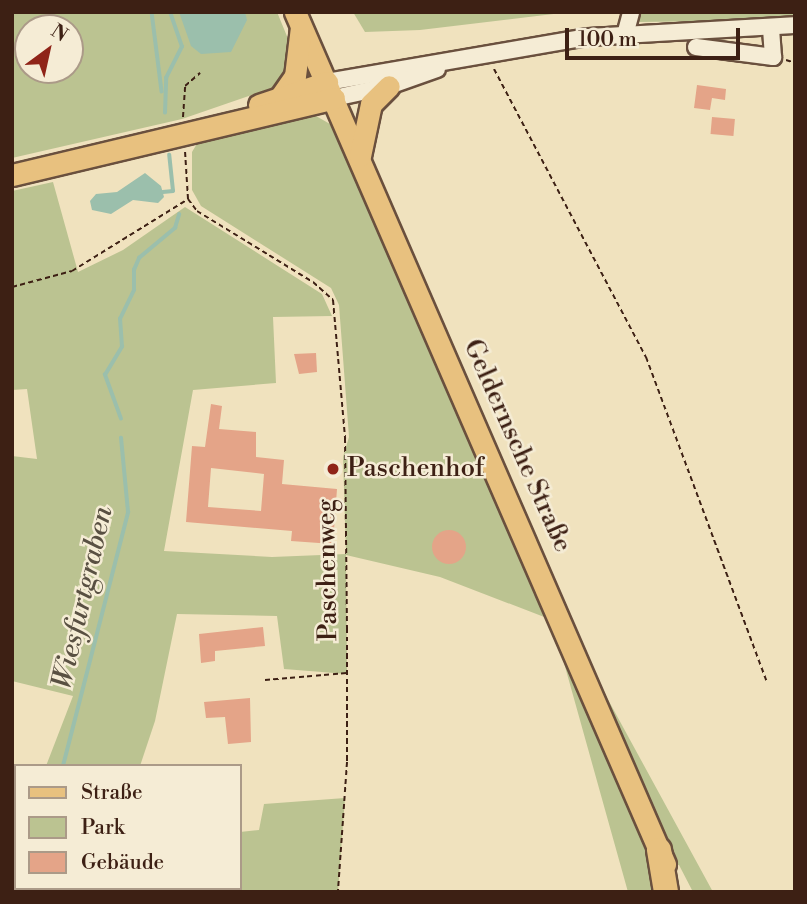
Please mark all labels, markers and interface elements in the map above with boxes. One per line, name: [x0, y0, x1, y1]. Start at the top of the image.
north arrow: [14, 14, 84, 84]
scale bar: [569, 14, 744, 58]
text: N: [47, 19, 72, 47]
text: 100 m: [578, 27, 637, 53]
street label: Geldernsche Straße: [456, 335, 578, 557]
place label: Paschenhof: [347, 453, 484, 485]
marker: Paschenhof: [325, 461, 341, 477]
street label: Paschenweg: [311, 499, 345, 641]
water label: Wiesfurtgraben: [46, 503, 120, 693]
legend: [14, 764, 242, 890]
text: Straße: [81, 780, 143, 806]
text: Park: [81, 815, 125, 841]
text: Gebäude: [81, 850, 164, 876]

